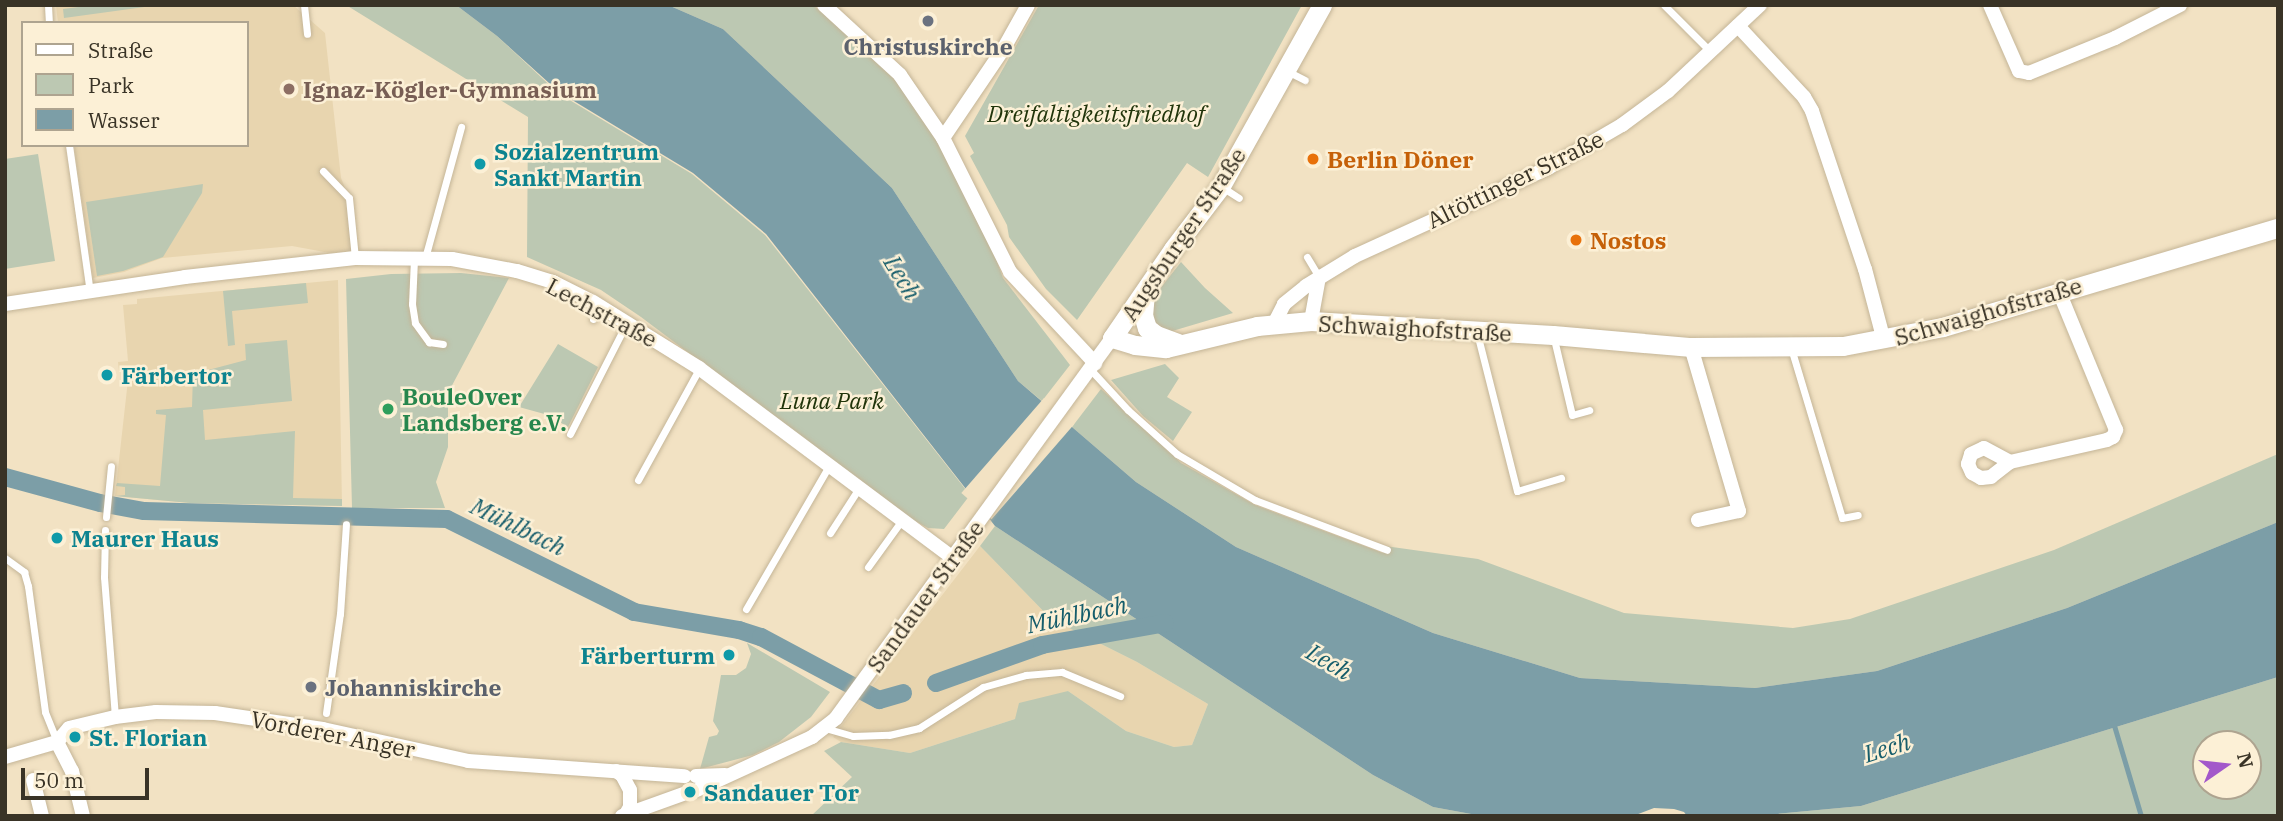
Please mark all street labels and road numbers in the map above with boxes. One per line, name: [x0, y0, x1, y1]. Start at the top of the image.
street label: Altöttinger Straße: [1422, 124, 1608, 234]
street label: Augsburger Straße: [1115, 142, 1251, 326]
street label: Lechstraße: [542, 271, 662, 353]
street label: Schwaighofstraße: [1891, 271, 2085, 351]
street label: Schwaighofstraße: [1318, 309, 1512, 347]
street label: Sandauer Straße: [861, 515, 989, 677]
street label: Vorderer Anger: [248, 705, 418, 763]

